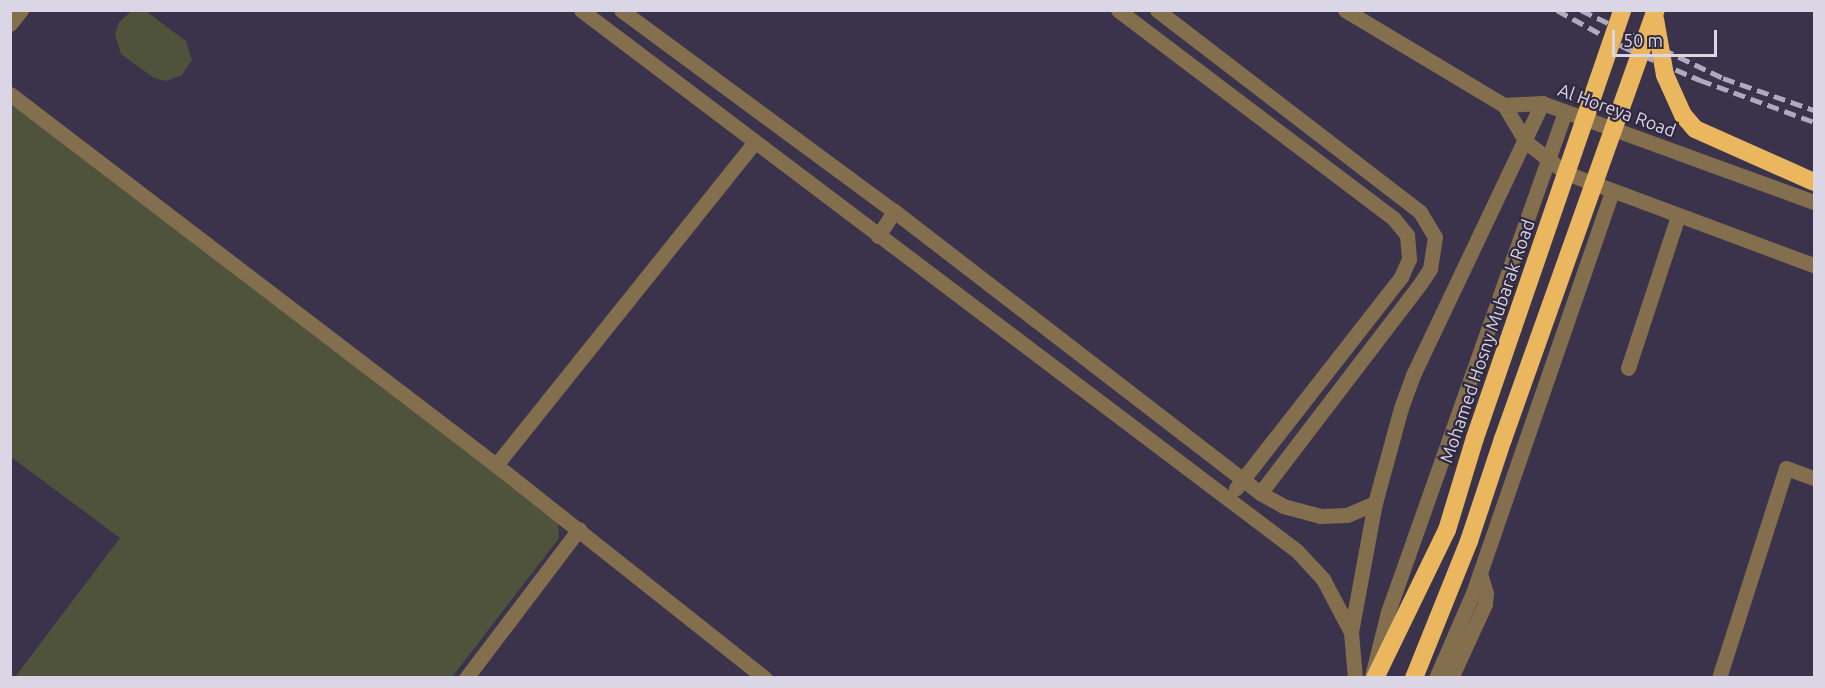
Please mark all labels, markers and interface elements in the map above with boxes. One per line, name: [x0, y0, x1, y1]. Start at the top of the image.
scale bar: [1615, 18, 1720, 56]
text: 50 m: [1623, 30, 1663, 50]
street label: Al Horeya Road: [1555, 79, 1679, 141]
street label: Mohamed Hosny Mubarak Road: [1435, 216, 1539, 466]

